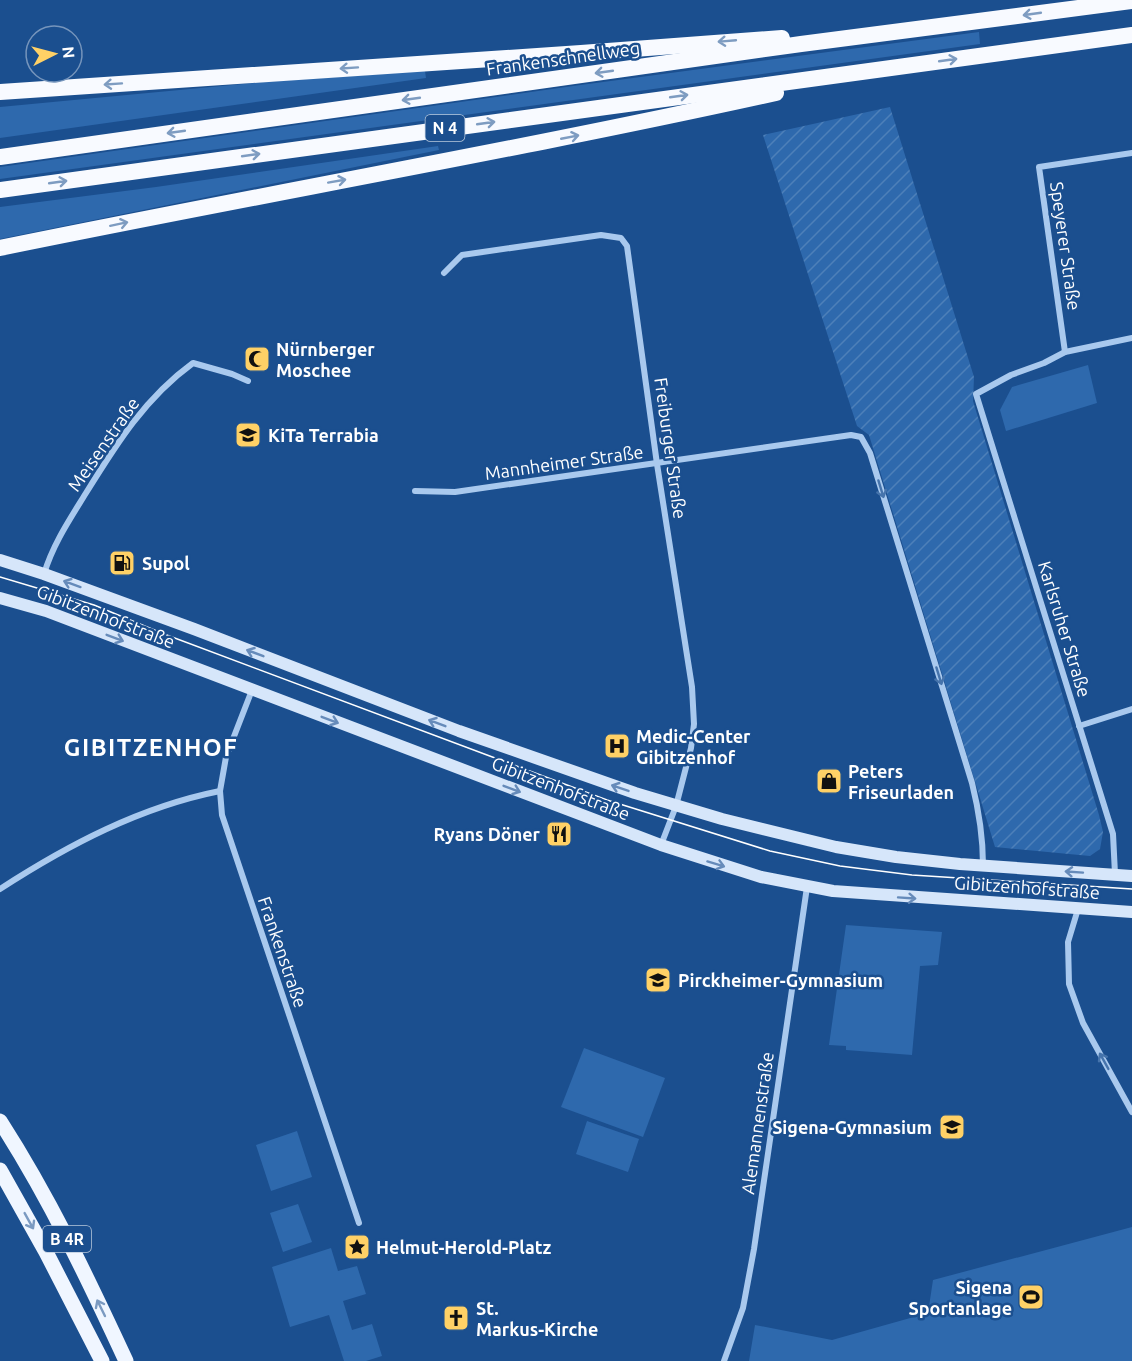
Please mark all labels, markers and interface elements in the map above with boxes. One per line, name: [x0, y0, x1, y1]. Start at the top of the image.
one-way arrow: [1023, 9, 1043, 20]
north arrow: [24, 24, 84, 84]
one-way arrow: [718, 36, 738, 47]
street label: Frankenschnellweg: [485, 37, 641, 79]
text: N: [59, 46, 78, 59]
one-way arrow: [938, 54, 958, 65]
one-way arrow: [340, 63, 360, 74]
one-way arrow: [594, 67, 614, 78]
one-way arrow: [103, 79, 123, 90]
one-way arrow: [669, 91, 688, 102]
one-way arrow: [401, 94, 421, 105]
road number: N 4: [426, 115, 464, 141]
one-way arrow: [475, 117, 495, 128]
one-way arrow: [166, 126, 186, 137]
one-way arrow: [560, 131, 580, 142]
one-way arrow: [241, 149, 260, 160]
one-way arrow: [327, 175, 347, 186]
one-way arrow: [47, 176, 67, 187]
street label: Speyerer Straße: [1047, 180, 1085, 312]
one-way arrow: [109, 218, 128, 229]
place label: Nürnberger Moschee: [276, 339, 375, 380]
mosque icon: Nürnberger Moschee: [242, 344, 272, 374]
street label: Freiburger Straße: [651, 376, 691, 520]
street label: Meisenstraße: [63, 393, 143, 495]
school or university icon: KiTa Terrabia: [233, 420, 263, 450]
place label: KiTa Terrabia: [268, 425, 379, 445]
street label: Mannheimer Straße: [483, 441, 645, 483]
one-way arrow: [876, 479, 887, 498]
fuel station icon: Supol: [107, 548, 137, 578]
place label: Supol: [142, 553, 190, 573]
street label: Karlsruher Straße: [1035, 559, 1095, 699]
one-way arrow: [63, 578, 82, 589]
street label: Gibitzenhofstraße: [34, 581, 178, 651]
one-way arrow: [105, 633, 124, 644]
one-way arrow: [246, 647, 264, 658]
one-way arrow: [934, 666, 945, 685]
one-way arrow: [320, 715, 338, 726]
one-way arrow: [428, 716, 447, 727]
place label: Medic-Center Gibitzenhof: [636, 726, 751, 767]
hospital icon: Medic-Center Gibitzenhof: [602, 731, 632, 761]
district label: GIBITZENHOF: [64, 734, 238, 761]
street label: Gibitzenhofstraße: [489, 753, 633, 823]
place label: Peters Friseurladen: [848, 761, 954, 802]
shop icon: Peters Friseurladen: [814, 766, 844, 796]
one-way arrow: [612, 781, 630, 792]
one-way arrow: [502, 784, 521, 795]
restaurant icon: Ryans Döner: [544, 819, 574, 849]
place label: Ryans Döner: [433, 824, 541, 844]
one-way arrow: [706, 859, 725, 870]
one-way arrow: [1064, 866, 1084, 877]
street label: Gibitzenhofstraße: [953, 872, 1101, 902]
one-way arrow: [897, 892, 917, 903]
street label: Frankenstraße: [255, 894, 311, 1010]
school or university icon: Pirckheimer-Gymnasium: [643, 965, 673, 995]
place label: Pirckheimer-Gymnasium: [678, 970, 883, 990]
street label: Alemannenstraße: [737, 1050, 777, 1196]
one-way arrow: [1098, 1053, 1110, 1070]
school or university icon: Sigena-Gymnasium: [937, 1112, 967, 1142]
place label: Sigena-Gymnasium: [772, 1117, 932, 1137]
one-way arrow: [24, 1212, 35, 1230]
road number: B 4R: [43, 1226, 91, 1252]
place icon: Helmut-Herold-Platz: [342, 1232, 372, 1262]
place label: Helmut-Herold-Platz: [376, 1237, 552, 1257]
place label: Sigena Sportanlage: [909, 1277, 1012, 1318]
sports icon: Sigena Sportanlage: [1016, 1282, 1046, 1312]
place label: St. Markus-Kirche: [476, 1298, 598, 1339]
one-way arrow: [94, 1299, 106, 1317]
church icon: St. Markus-Kirche: [441, 1303, 471, 1333]

